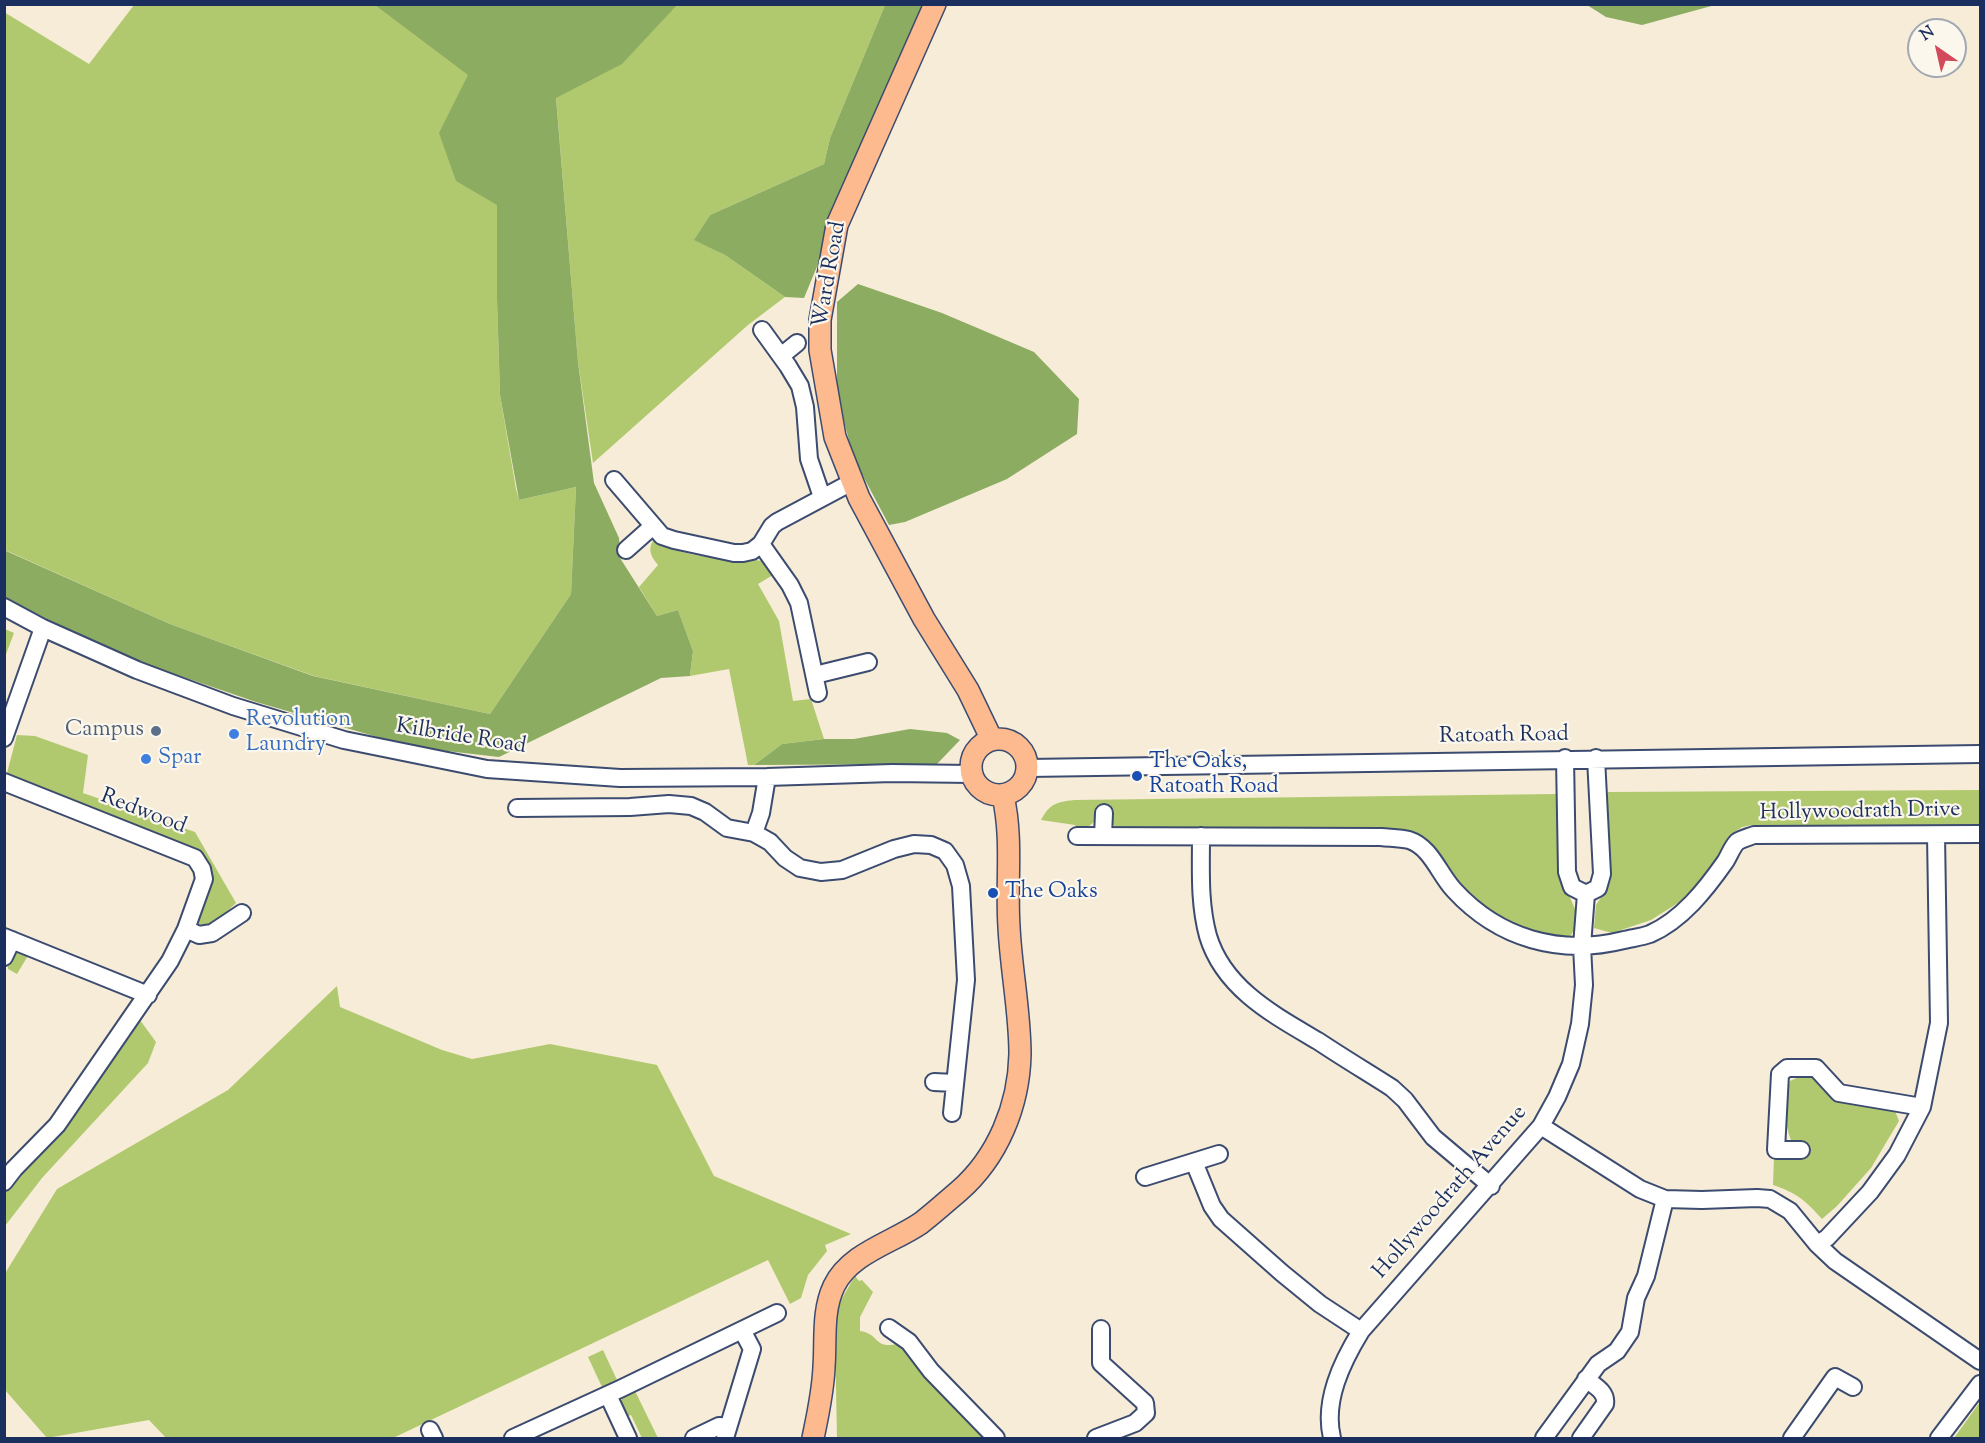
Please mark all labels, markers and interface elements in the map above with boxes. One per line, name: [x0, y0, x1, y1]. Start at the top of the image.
north arrow: [1907, 18, 1967, 78]
text: N: [1916, 21, 1940, 47]
street label: Ward Road: [809, 220, 853, 330]
place label: Revolution Laundry: [246, 708, 351, 760]
street label: Kilbride Road: [394, 715, 528, 761]
place label: Campus: [65, 718, 144, 744]
street label: Ratoath Road: [1439, 723, 1569, 751]
marker: Campus: [149, 724, 163, 738]
marker: Revolution Laundry: [227, 727, 241, 741]
place label: Spar: [158, 746, 201, 772]
place label: The Oaks, Ratoath Road: [1149, 750, 1279, 802]
marker: Spar: [139, 752, 153, 766]
marker: The Oaks, Ratoath Road: [1130, 769, 1144, 783]
street label: Redwood: [96, 785, 190, 841]
street label: Hollywoodrath Drive: [1759, 798, 1961, 828]
place label: The Oaks: [1005, 880, 1098, 906]
marker: The Oaks: [986, 886, 1000, 900]
street label: Hollywoodrath Avenue: [1368, 1101, 1534, 1285]

